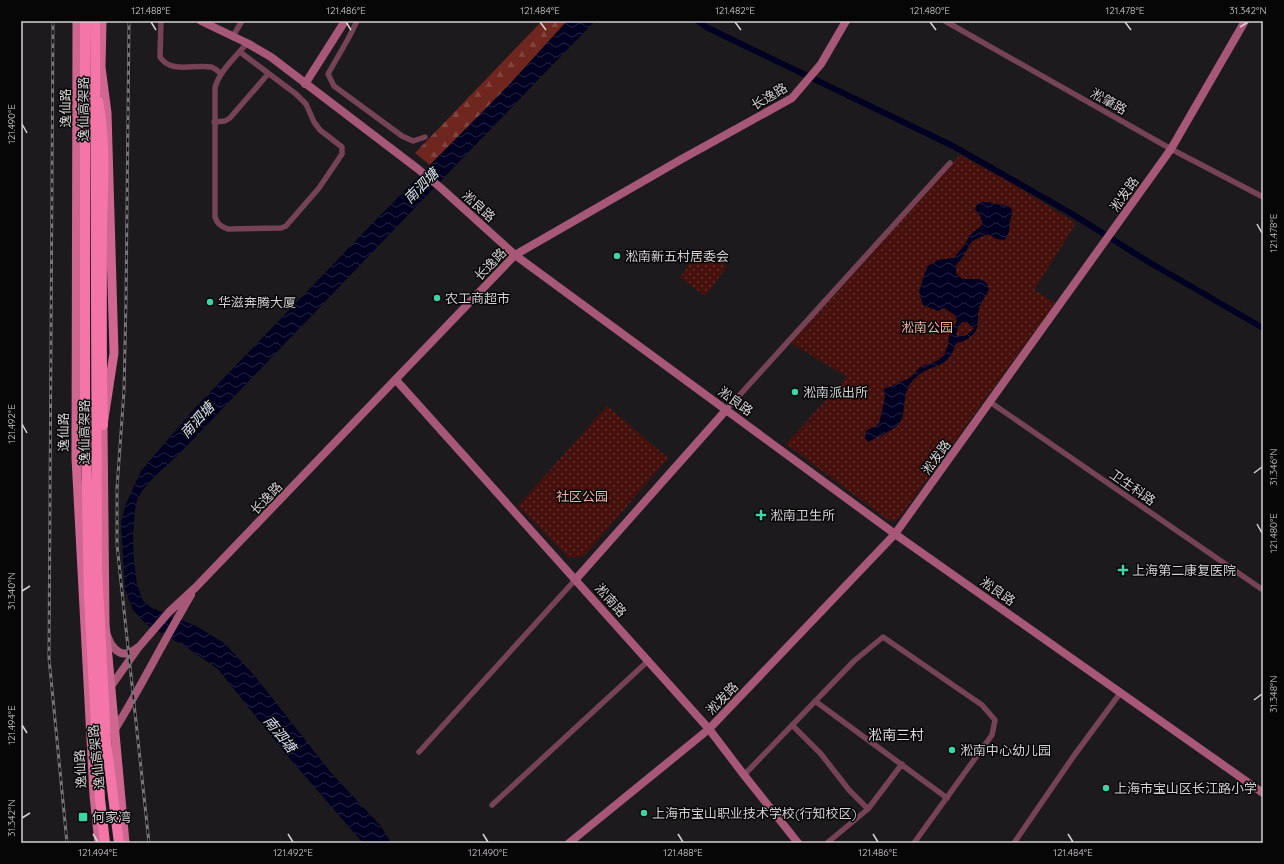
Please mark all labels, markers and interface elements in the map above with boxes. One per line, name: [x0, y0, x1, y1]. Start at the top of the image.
text: 121.488°E: [131, 4, 171, 17]
text: 121.486°E: [326, 4, 366, 17]
text: 121.484°E: [520, 4, 560, 17]
text: 121.482°E: [715, 4, 755, 17]
text: 121.480°E: [910, 4, 950, 17]
text: 121.478°E: [1106, 4, 1145, 17]
text: 31.342°N: [1229, 4, 1267, 17]
street label: 逸仙高架路: [75, 76, 91, 142]
street label: 长逸路: [748, 79, 790, 113]
street label: 淞肇路: [1088, 85, 1130, 117]
street label: 逸仙路: [57, 88, 73, 128]
text: 121.490°E: [5, 104, 18, 144]
water label: 南泗塘: [400, 163, 443, 207]
street label: 淞发路: [1106, 173, 1142, 215]
street label: 淞良路: [459, 187, 499, 225]
text: 121.478°E: [1267, 213, 1280, 252]
street label: 长逸路: [471, 244, 509, 284]
place label: 淞南新五村居委会: [625, 248, 729, 264]
marker: 淞南新五村居委会: [612, 251, 622, 261]
place label: 农工商超市: [445, 290, 510, 306]
marker: 农工商超市: [432, 293, 442, 303]
place label: 华滋奔腾大厦: [218, 294, 296, 310]
marker: 华滋奔腾大厦: [205, 297, 215, 307]
park label: 淞南公园: [901, 319, 953, 335]
street label: 淞良路: [716, 383, 756, 419]
place label: 淞南派出所: [803, 384, 868, 400]
marker: 淞南派出所: [790, 387, 800, 397]
water label: 南泗塘: [176, 397, 219, 442]
street label: 逸仙高架路: [76, 399, 92, 465]
text: 121.492°E: [5, 404, 18, 444]
street label: 逸仙路: [55, 412, 71, 452]
street label: 淞发路: [918, 437, 954, 477]
text: 31.346°N: [1267, 448, 1280, 486]
street label: 卫生科路: [1107, 466, 1159, 508]
street label: 长逸路: [247, 478, 285, 518]
park label: 社区公园: [556, 488, 608, 504]
place label: 淞南卫生所: [770, 507, 835, 523]
marker: 淞南卫生所: [755, 509, 767, 521]
text: 121.480°E: [1267, 513, 1280, 553]
place label: 上海第二康复医院: [1132, 562, 1236, 578]
marker: 上海第二康复医院: [1117, 564, 1129, 576]
text: 31.340°N: [5, 572, 18, 610]
street label: 淞良路: [977, 573, 1019, 609]
street label: 淞南路: [592, 580, 630, 620]
text: 31.348°N: [1267, 675, 1280, 713]
street label: 淞发路: [703, 678, 741, 718]
text: 121.494°E: [5, 705, 18, 745]
water label: 南泗塘: [260, 712, 301, 758]
street label: 逸仙高架路: [85, 724, 107, 790]
district label: 淞南三村: [868, 726, 924, 744]
place label: 淞南中心幼儿园: [960, 742, 1051, 758]
marker: 淞南中心幼儿园: [947, 745, 957, 755]
street label: 逸仙路: [71, 749, 89, 789]
place label: 上海市宝山区长江路小学: [1114, 780, 1257, 796]
marker: 上海市宝山区长江路小学: [1101, 783, 1111, 793]
text: 31.342°N: [5, 799, 18, 837]
place label: 上海市宝山职业技术学校(行知校区): [652, 805, 857, 821]
marker: 上海市宝山职业技术学校(行知校区): [639, 808, 649, 818]
place label: 何家湾: [92, 809, 131, 825]
marker: 何家湾: [77, 811, 89, 823]
text: 121.494°E: [78, 846, 118, 859]
text: 121.492°E: [273, 846, 313, 859]
text: 121.490°E: [468, 846, 508, 859]
text: 121.488°E: [663, 846, 703, 859]
text: 121.486°E: [858, 846, 898, 859]
text: 121.484°E: [1053, 846, 1093, 859]

